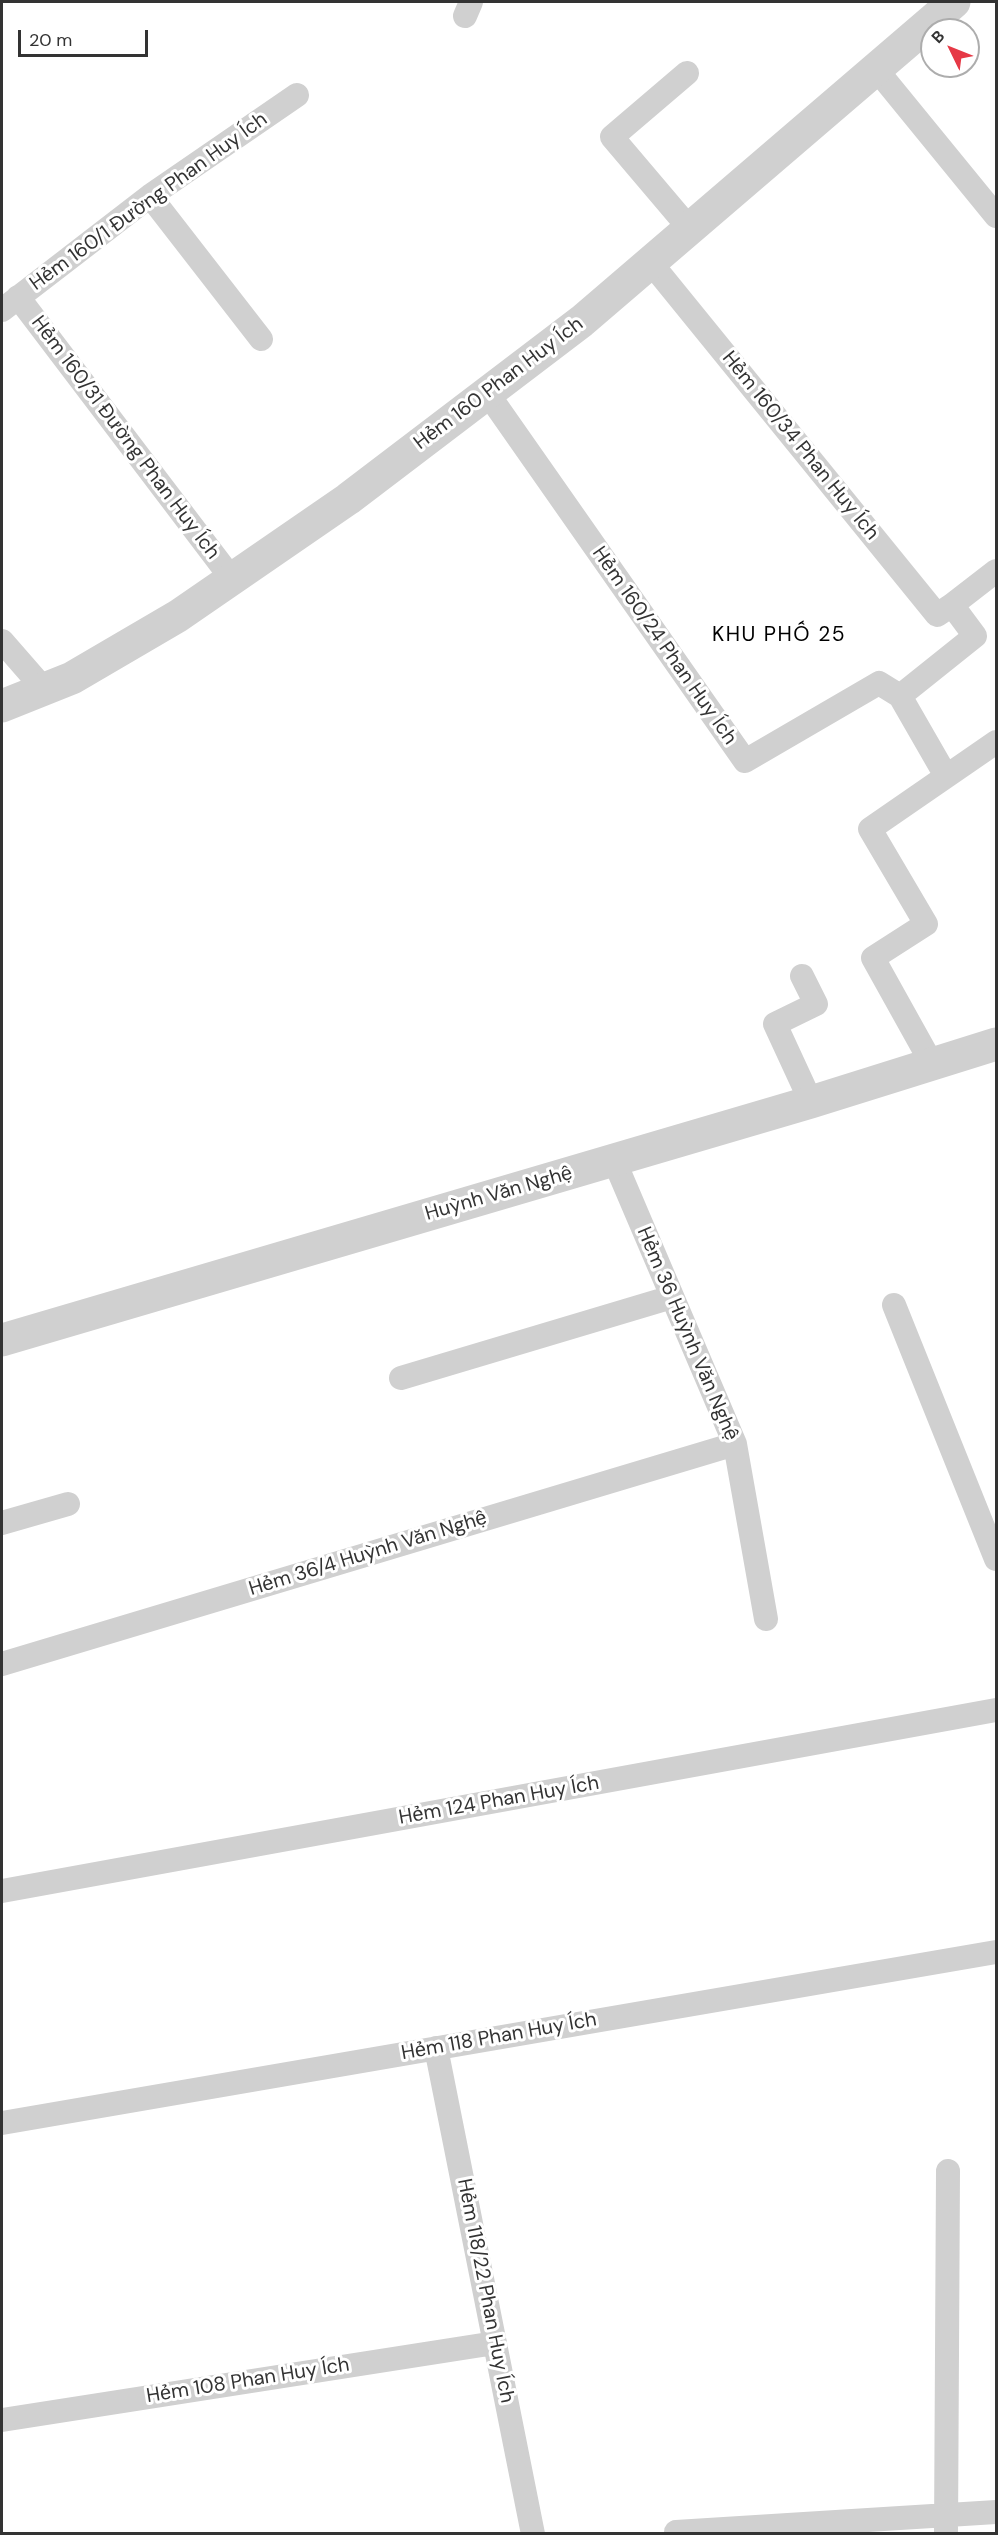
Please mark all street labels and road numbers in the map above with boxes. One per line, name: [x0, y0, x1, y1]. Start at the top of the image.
street label: Hẻm 160/1 Đường Phan Huy Ích: [26, 108, 272, 296]
street label: Hẻm 160/31 Đường Phan Huy Ích: [26, 312, 224, 564]
street label: Hẻm 160 Phan Huy Ích: [410, 313, 588, 455]
street label: Hẻm 160/34 Phan Huy Ích: [716, 347, 884, 545]
street label: Hẻm 160/24 Phan Huy Ích: [586, 542, 742, 750]
street label: Huỳnh Văn Nghệ: [423, 1162, 575, 1226]
street label: Hẻm 36 Huỳnh Văn Nghệ: [631, 1224, 743, 1444]
street label: Hẻm 36/4 Huỳnh Văn Nghệ: [246, 1506, 490, 1602]
street label: Hẻm 124 Phan Huy Ích: [397, 1772, 601, 1830]
street label: Hẻm 118 Phan Huy Ích: [400, 2008, 598, 2066]
street label: Hẻm 118/22 Phan Huy Ích: [451, 2177, 519, 2405]
street label: Hẻm 108 Phan Huy Ích: [145, 2353, 351, 2409]

